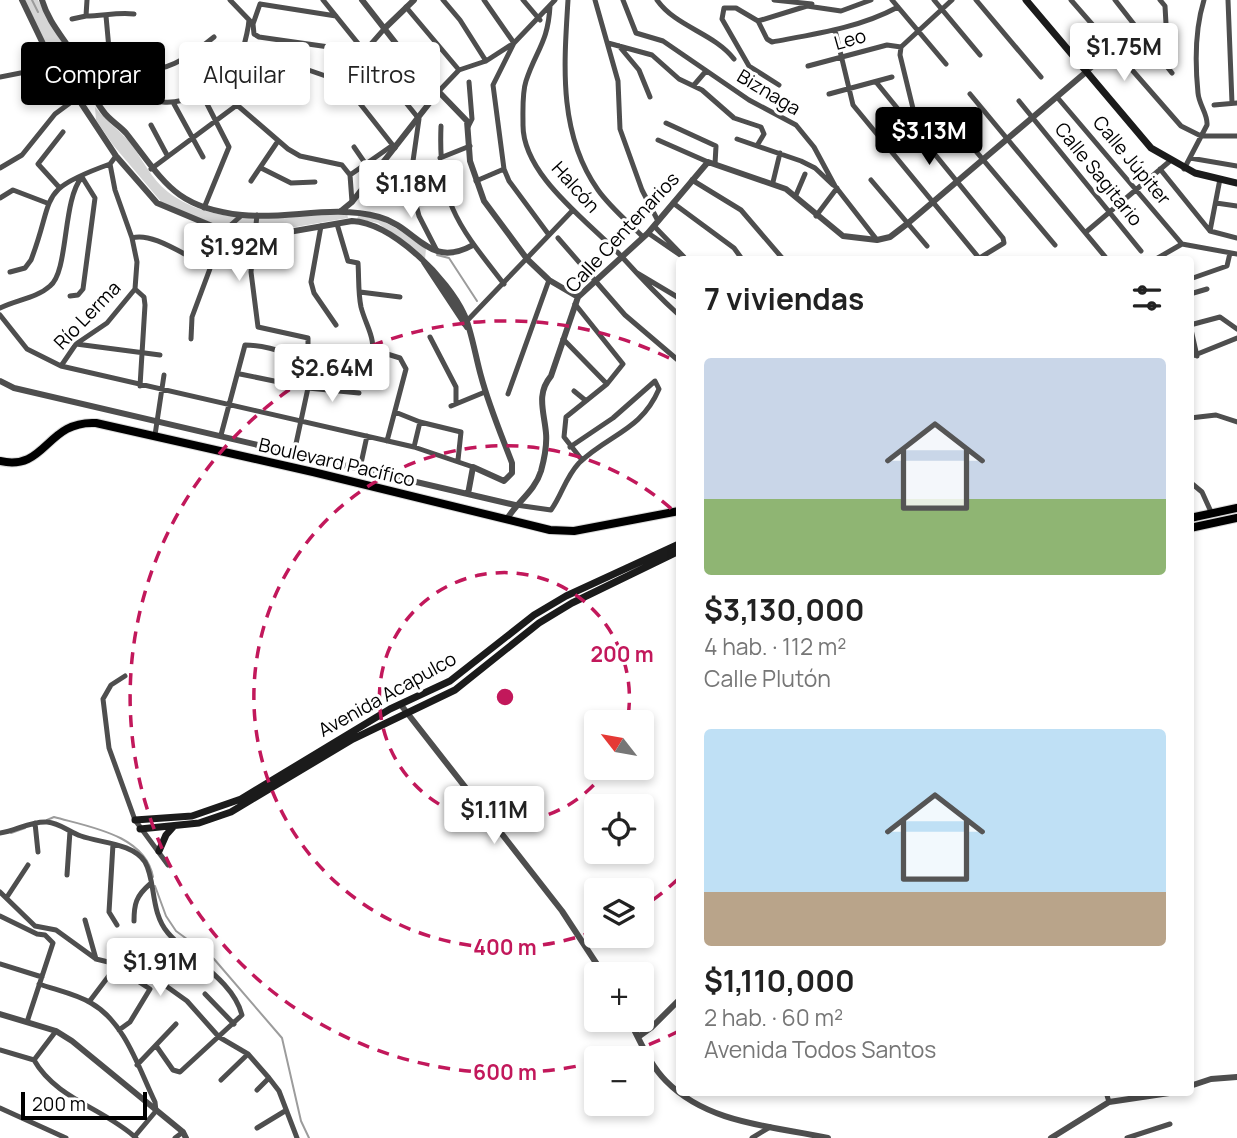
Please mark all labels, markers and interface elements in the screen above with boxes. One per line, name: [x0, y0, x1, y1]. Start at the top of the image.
street label: Leo: [831, 22, 869, 56]
pin: $1.75M: [1067, 24, 1181, 83]
text: $1.75M: [1086, 30, 1162, 62]
chip: Comprar: [21, 42, 165, 105]
chip: Alquilar: [179, 42, 310, 105]
chip: Filtros: [324, 42, 440, 105]
street label: Biznaga: [732, 63, 806, 121]
pin: $3.13M: [872, 108, 986, 167]
street label: Calle Júpiter: [1087, 110, 1177, 210]
text: $3.13M: [891, 114, 967, 146]
street label: Calle Sagitario: [1049, 117, 1149, 231]
street label: Halcón: [546, 156, 606, 218]
pin: $1.18M: [354, 160, 468, 220]
street label: Calle Centenarios: [559, 166, 685, 298]
text: $1.18M: [375, 167, 447, 199]
pin: $1.92M: [182, 224, 296, 283]
text: $1.92M: [200, 230, 278, 262]
street label: Río Lerma: [48, 275, 126, 355]
text: 7 viviendas: [704, 278, 864, 319]
icon: filters: [1128, 279, 1166, 317]
pin: $2.64M: [275, 344, 389, 404]
text: $2.64M: [290, 351, 374, 383]
icon: home: [872, 403, 998, 529]
street label: Boulevard Pacífico: [256, 431, 418, 493]
text: $3,130,000: [704, 589, 864, 630]
text: 4 hab. · 112 m²: [704, 630, 846, 662]
text: 200 m: [590, 640, 654, 668]
street label: Avenida Acapulco: [313, 645, 461, 743]
text: Calle Plutón: [704, 662, 831, 694]
centre of rings: [493, 685, 517, 709]
north arrow: [584, 710, 654, 780]
map controls: [584, 710, 654, 1116]
icon: home: [872, 774, 998, 900]
pin: $1.11M: [437, 786, 551, 846]
text: $1.11M: [460, 793, 528, 825]
button: locate: [584, 794, 654, 864]
button: layers: [584, 878, 654, 948]
text: 400 m: [473, 933, 537, 961]
pin: $1.91M: [103, 939, 217, 998]
text: $1.91M: [123, 945, 197, 977]
text: $1,110,000: [704, 960, 855, 1001]
button: +: [584, 962, 654, 1032]
text: 2 hab. · 60 m²: [704, 1001, 843, 1033]
text: Avenida Todos Santos: [704, 1033, 936, 1065]
button: −: [584, 1046, 654, 1116]
text: 600 m: [473, 1058, 537, 1086]
scale bar: [21, 1089, 147, 1121]
text: 200 m: [32, 1091, 86, 1117]

